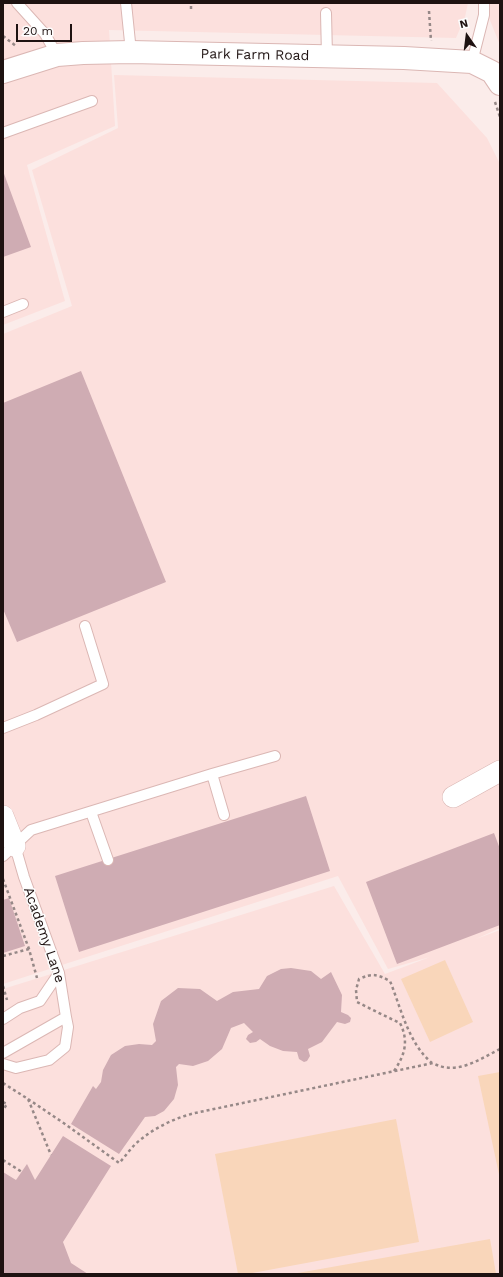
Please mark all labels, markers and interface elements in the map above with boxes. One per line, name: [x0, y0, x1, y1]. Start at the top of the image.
scale bar: [18, 16, 74, 42]
north arrow: [447, 16, 487, 56]
text: N: [458, 17, 470, 31]
text: 20 m: [23, 24, 53, 38]
street label: Park Farm Road: [201, 46, 309, 64]
street label: Academy Lane: [20, 885, 68, 985]

